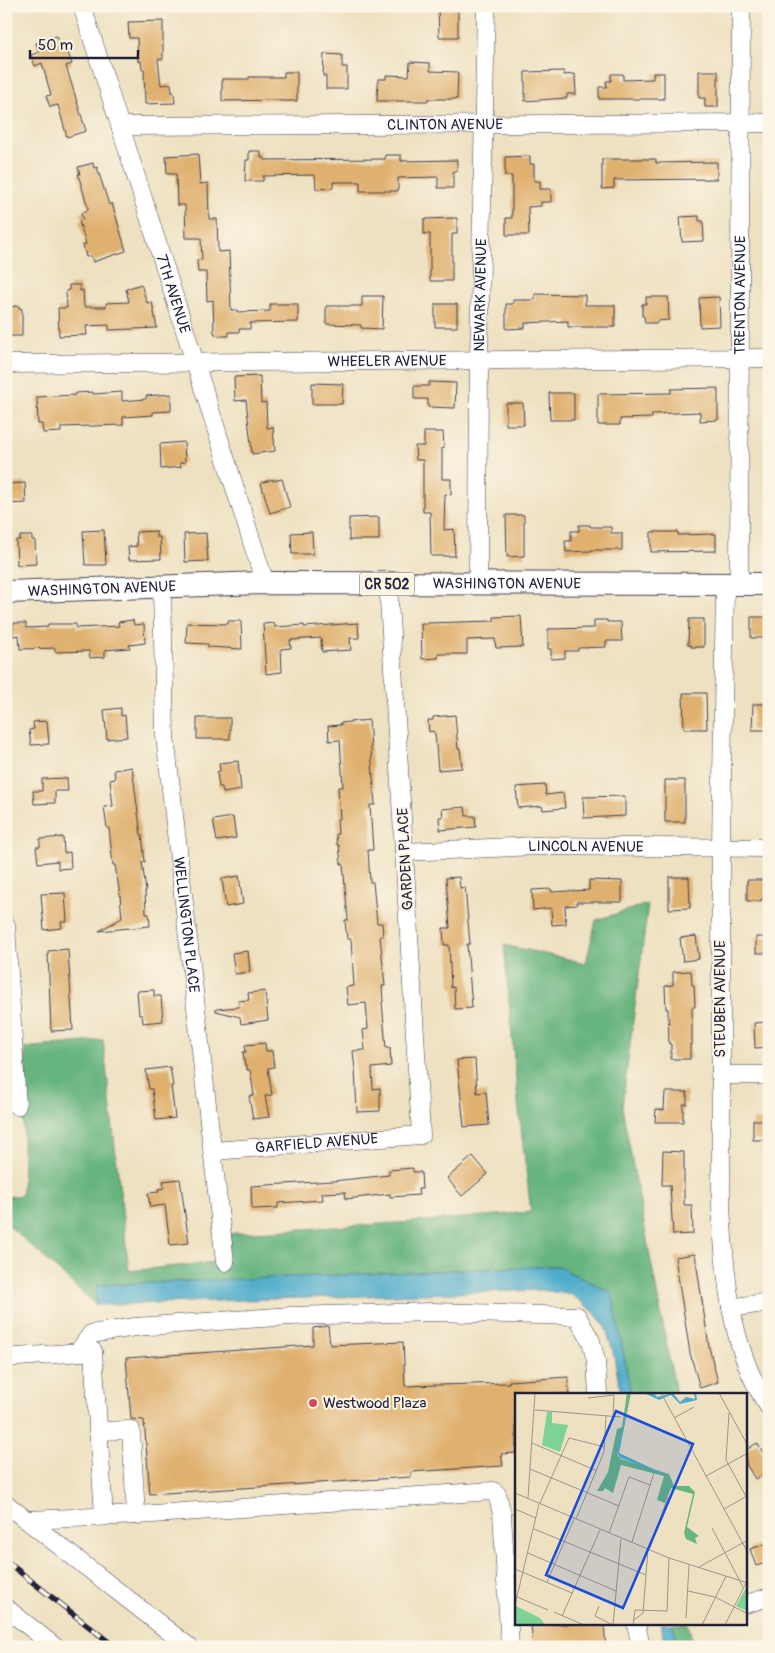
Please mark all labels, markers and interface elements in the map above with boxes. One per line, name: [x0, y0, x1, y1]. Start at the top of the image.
scale bar: [30, 28, 138, 60]
text: 50 m: [38, 36, 73, 55]
street label: CLINTON AVENUE: [387, 115, 503, 135]
street label: TRENTON AVENUE: [731, 235, 750, 355]
street label: NEWARK AVENUE: [470, 238, 491, 352]
street label: 7TH AVENUE: [151, 252, 194, 336]
street label: WHEELER AVENUE: [327, 352, 447, 371]
road number: CR 502: [360, 572, 414, 596]
street label: WASHINGTON AVENUE: [433, 574, 581, 594]
street label: WASHINGTON AVENUE: [28, 577, 177, 601]
street label: GARDEN PLACE: [393, 807, 418, 911]
street label: LINCOLN AVENUE: [528, 837, 644, 857]
street label: WELLINGTON PLACE: [169, 856, 203, 994]
street label: STEUBEN AVENUE: [711, 940, 730, 1058]
street label: GARFIELD AVENUE: [254, 1129, 379, 1158]
inset map: [515, 1393, 748, 1626]
place label: Westwood Plaza: [323, 1394, 426, 1413]
marker: Westwood Plaza: [307, 1397, 319, 1409]

